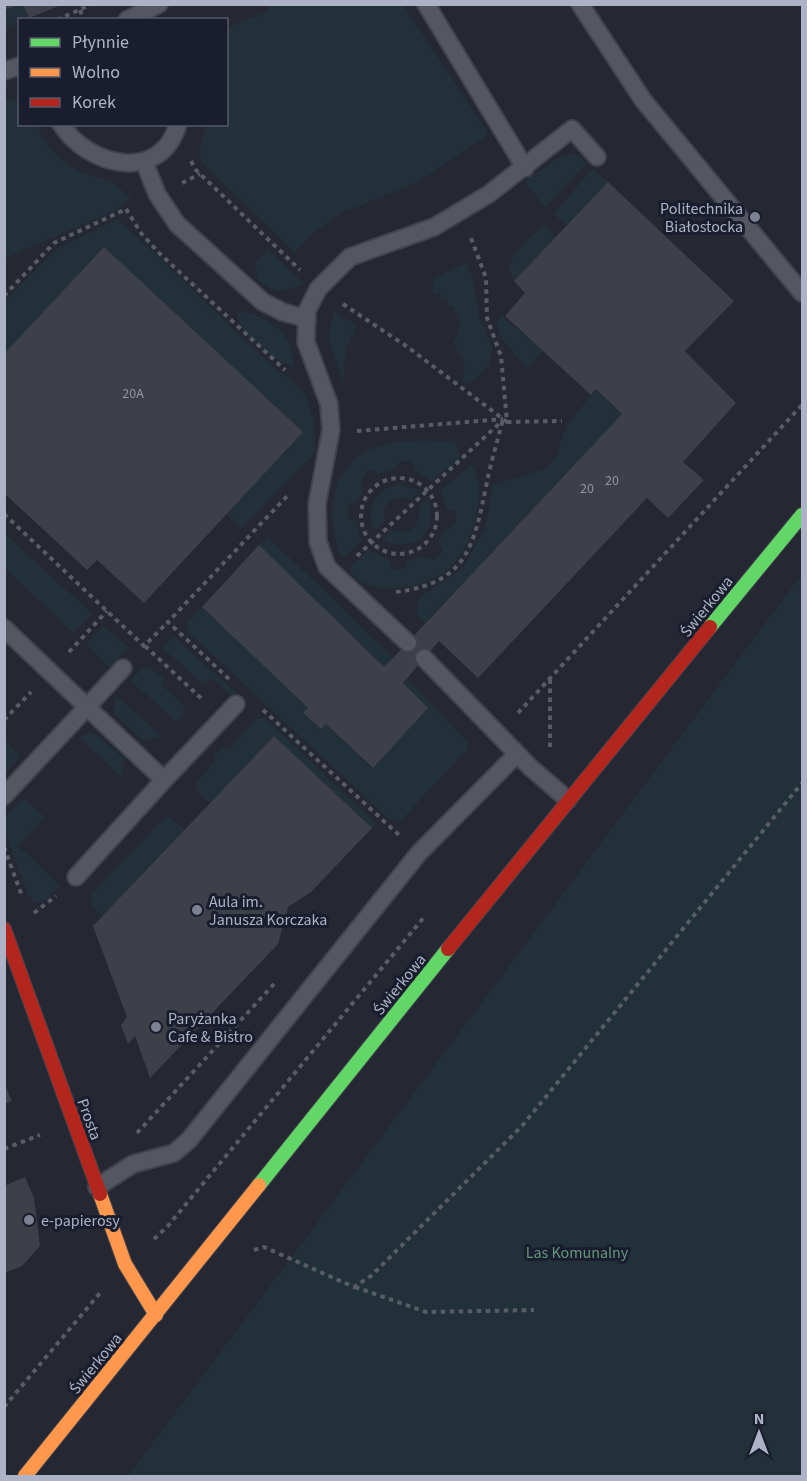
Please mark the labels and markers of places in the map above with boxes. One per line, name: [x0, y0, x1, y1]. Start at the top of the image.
place label: Politechnika Białostocka: [660, 198, 743, 238]
marker: Politechnika Białostocka: [748, 210, 762, 224]
place label: Aula im. Janusza Korczaka: [209, 891, 327, 931]
marker: Aula im. Janusza Korczaka: [190, 903, 204, 917]
place label: Paryżanka Cafe & Bistro: [168, 1008, 253, 1048]
marker: Paryżanka Cafe & Bistro: [149, 1020, 163, 1034]
place label: e-papierosy: [41, 1210, 120, 1232]
marker: e-papierosy: [22, 1213, 36, 1227]

